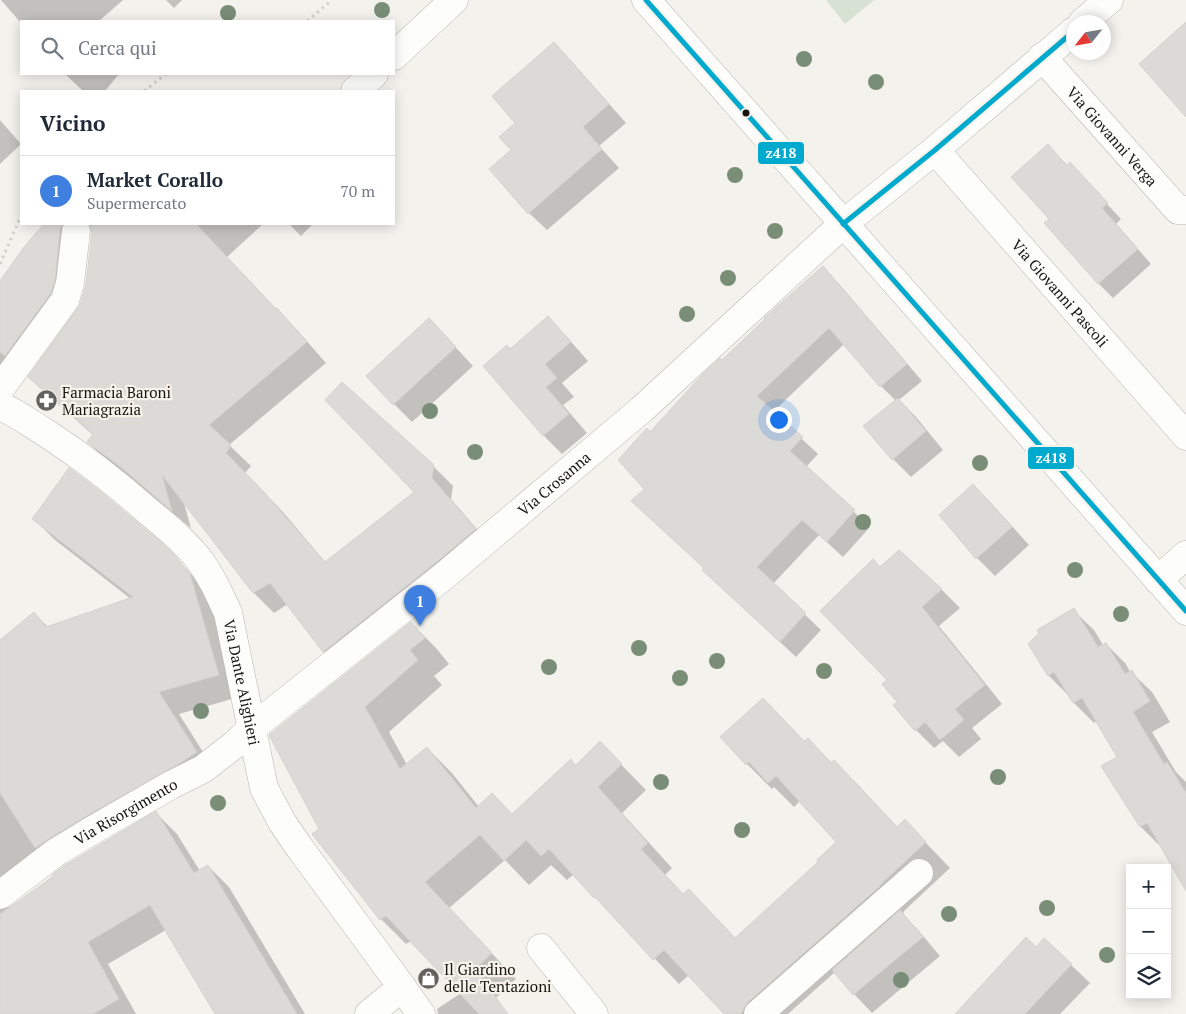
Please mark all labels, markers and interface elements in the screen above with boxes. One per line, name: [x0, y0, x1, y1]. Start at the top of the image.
north arrow: [1066, 15, 1111, 60]
search box: [20, 20, 395, 75]
icon: search: [38, 34, 66, 62]
text: Cerca qui: [78, 35, 157, 60]
street label: Via Giovanni Verga: [1063, 82, 1162, 191]
unlabelled marker: [741, 108, 751, 118]
text: Vicino: [40, 109, 106, 137]
line badge: z418: [757, 141, 805, 165]
text: z418: [766, 143, 797, 162]
text: Market Corallo: [87, 167, 223, 192]
text: 1: [51, 180, 61, 202]
text: 70 m: [340, 180, 375, 202]
text: Supermercato: [87, 192, 186, 214]
street label: Via Giovanni Pascoli: [1008, 235, 1113, 351]
place label: Farmacia Baroni Mariagrazia: [62, 382, 171, 419]
pharmacy icon: Farmacia Baroni Mariagrazia: [34, 389, 58, 413]
your location: [766, 407, 792, 433]
line badge: z418: [1027, 446, 1075, 470]
street label: Via Crosanna: [513, 447, 595, 520]
text: z418: [1036, 448, 1067, 467]
pin: 1: [404, 585, 436, 626]
street label: Via Dante Alighieri: [220, 618, 265, 747]
street label: Via Risorgimento: [70, 774, 180, 849]
map controls: [1126, 864, 1171, 999]
button: +: [1126, 864, 1171, 909]
button: −: [1126, 909, 1171, 954]
button: layers: [1126, 954, 1171, 999]
place label: Il Giardino delle Tentazioni: [444, 959, 552, 996]
shop icon: Il Giardino delle Tentazioni: [416, 966, 440, 990]

